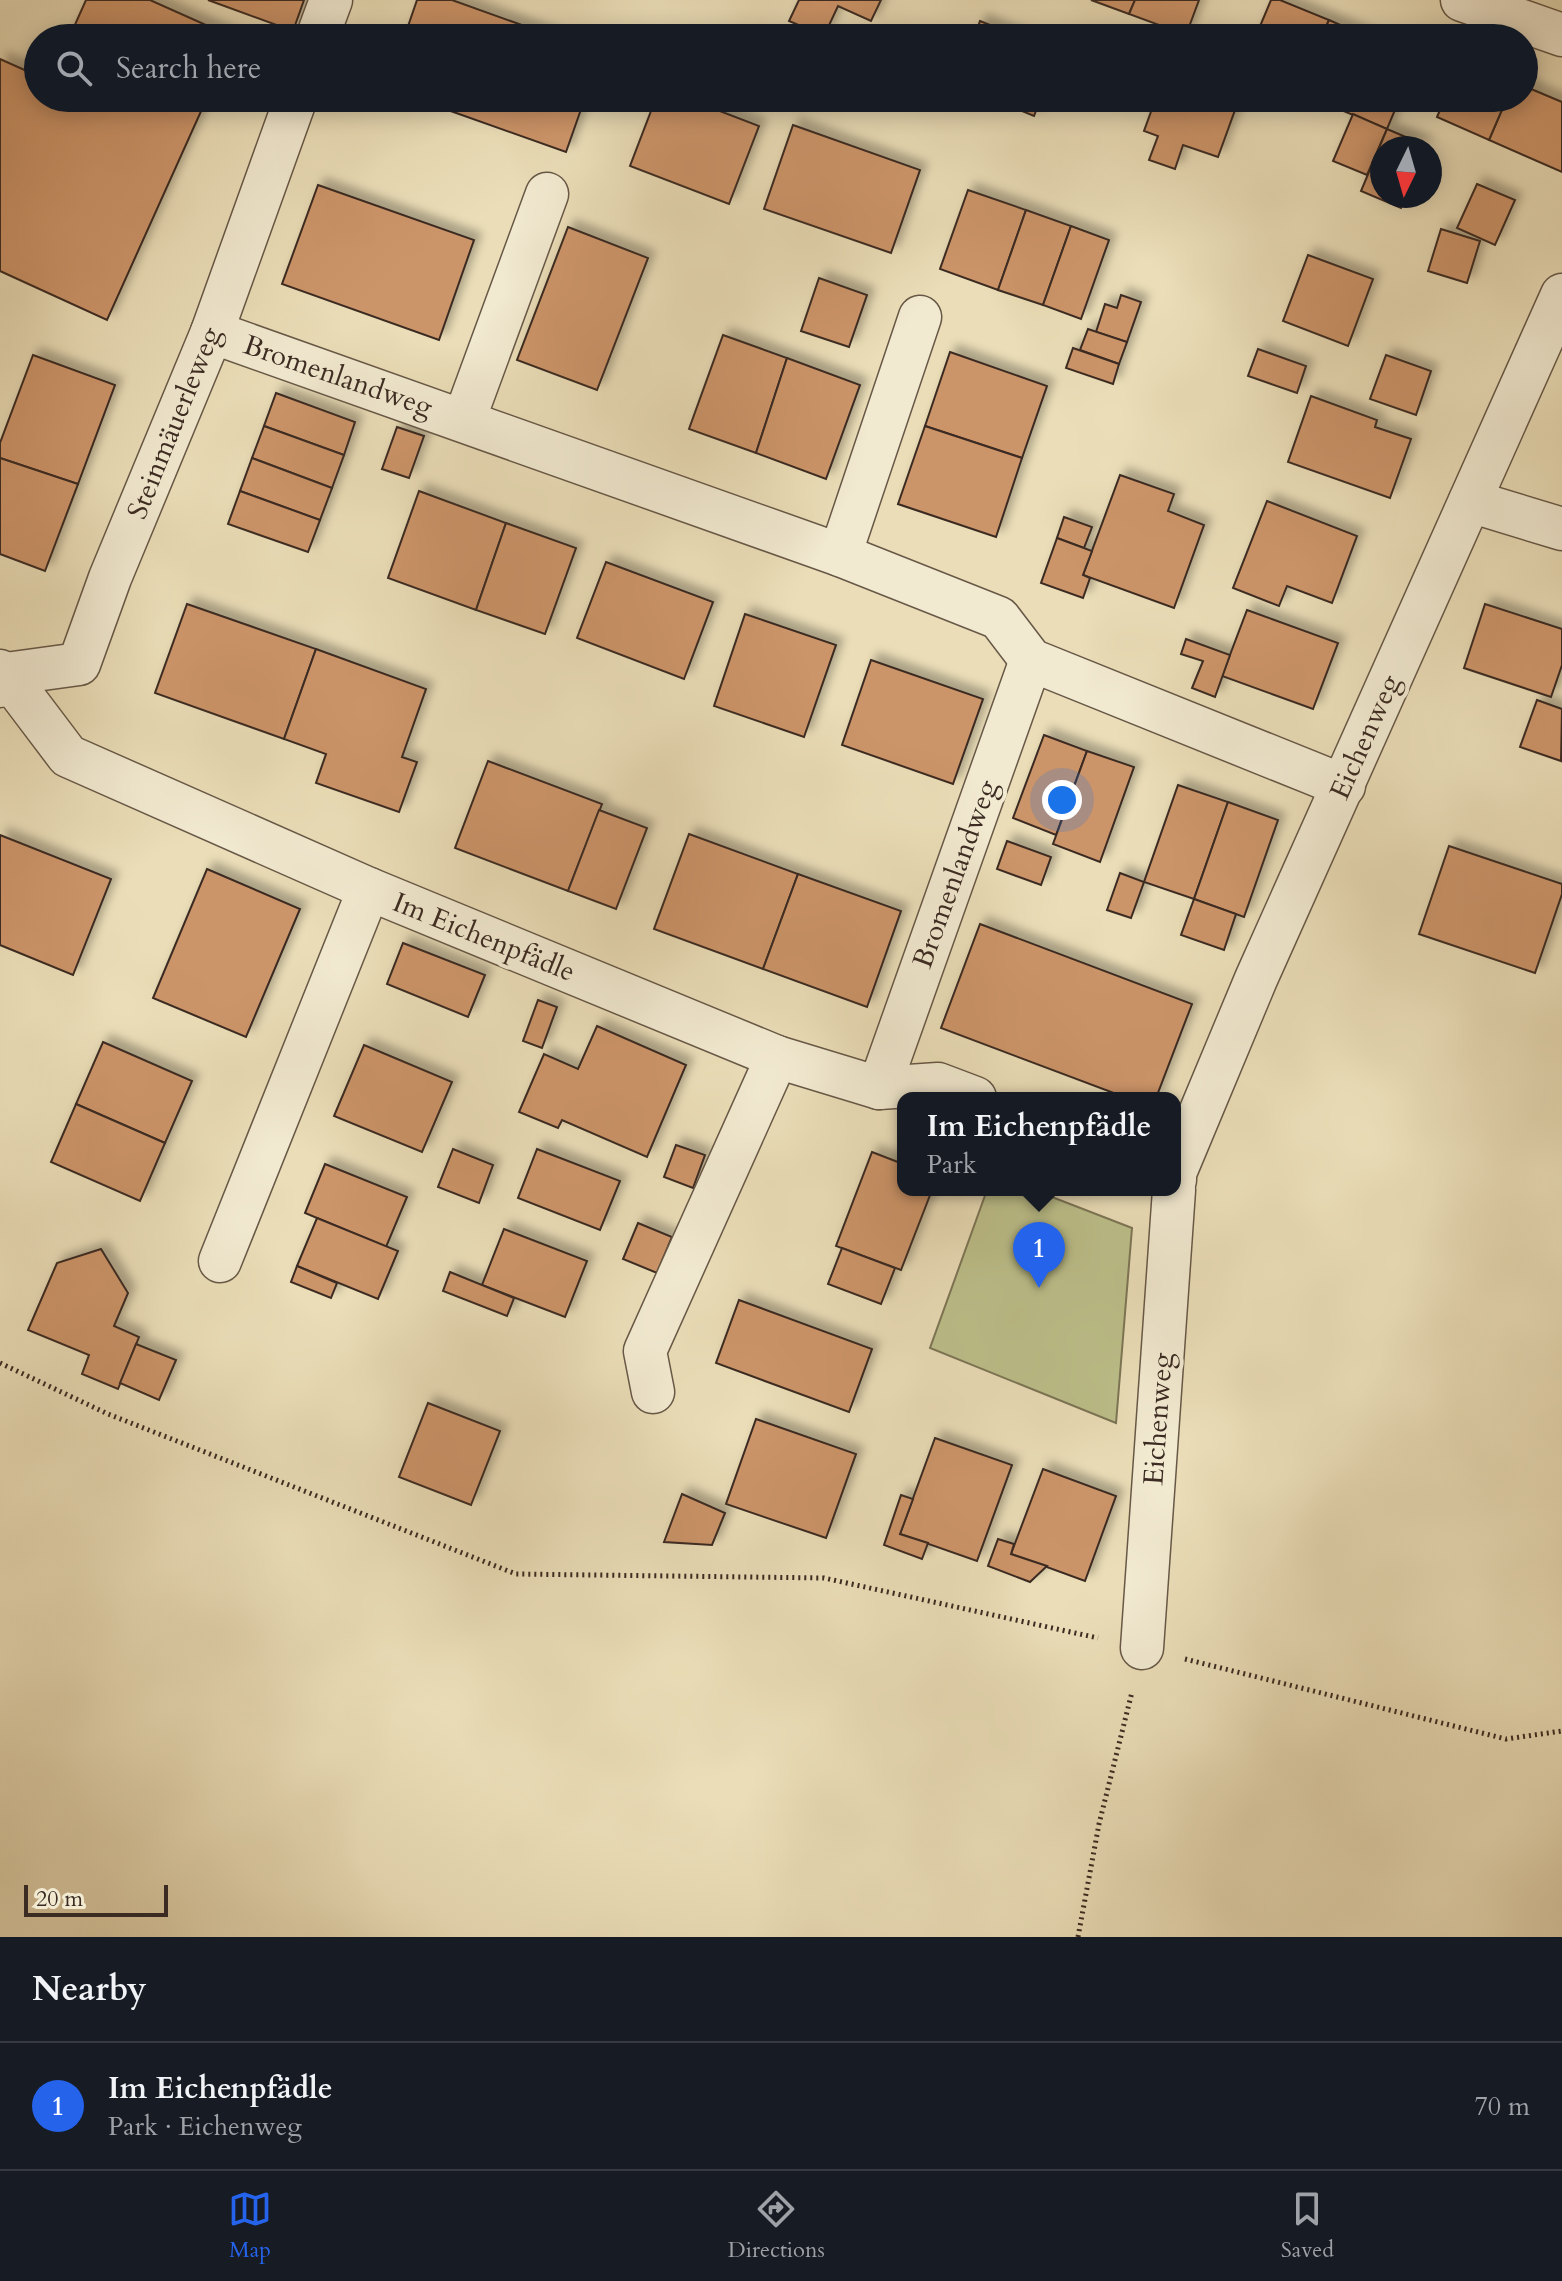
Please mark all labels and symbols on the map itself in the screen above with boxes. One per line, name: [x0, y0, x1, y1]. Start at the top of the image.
north arrow: [1370, 136, 1442, 208]
street label: Steinmäuerleweg: [118, 321, 230, 525]
street label: Bromenlandweg: [238, 326, 438, 426]
street label: Eichenweg: [1321, 668, 1409, 805]
street label: Bromenlandweg: [903, 774, 1007, 973]
your location: [1042, 780, 1082, 820]
street label: Im Eichenpfädle: [387, 883, 581, 991]
pin: 1: [1013, 1222, 1065, 1288]
street label: Eichenweg: [1134, 1351, 1182, 1487]
scale bar: [24, 1881, 168, 1917]

